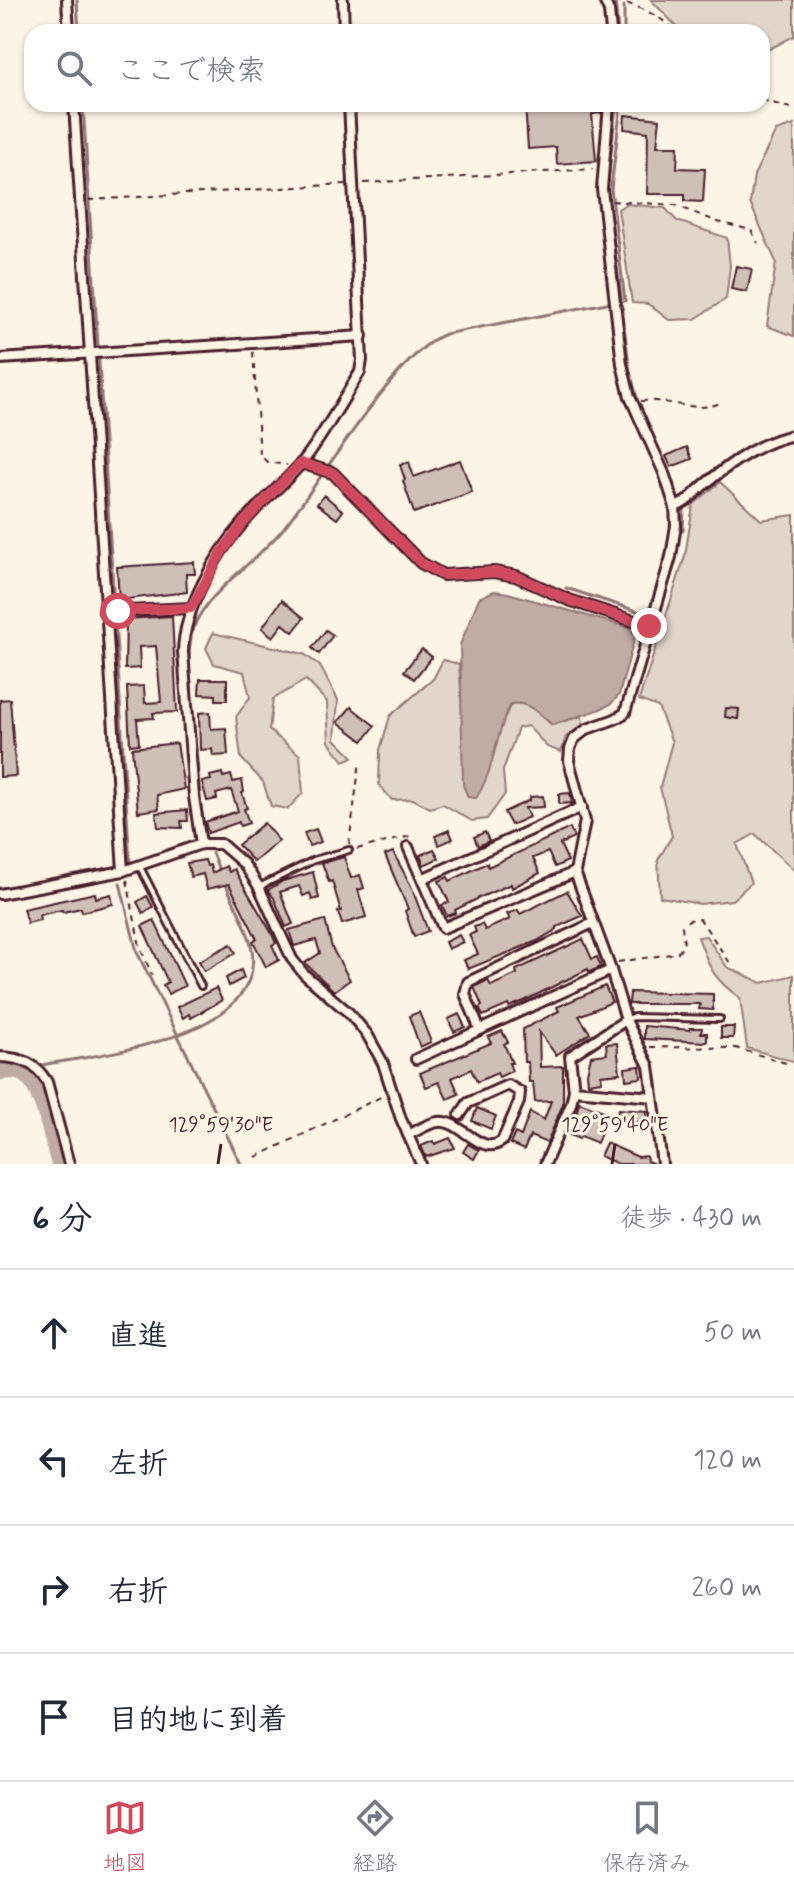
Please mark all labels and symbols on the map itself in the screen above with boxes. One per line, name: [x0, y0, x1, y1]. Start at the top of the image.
route start: [100, 593, 136, 629]
route end: [631, 608, 667, 644]
text: 129°59'30"E: [169, 1112, 273, 1139]
text: 129°59'40"E: [562, 1112, 668, 1139]

